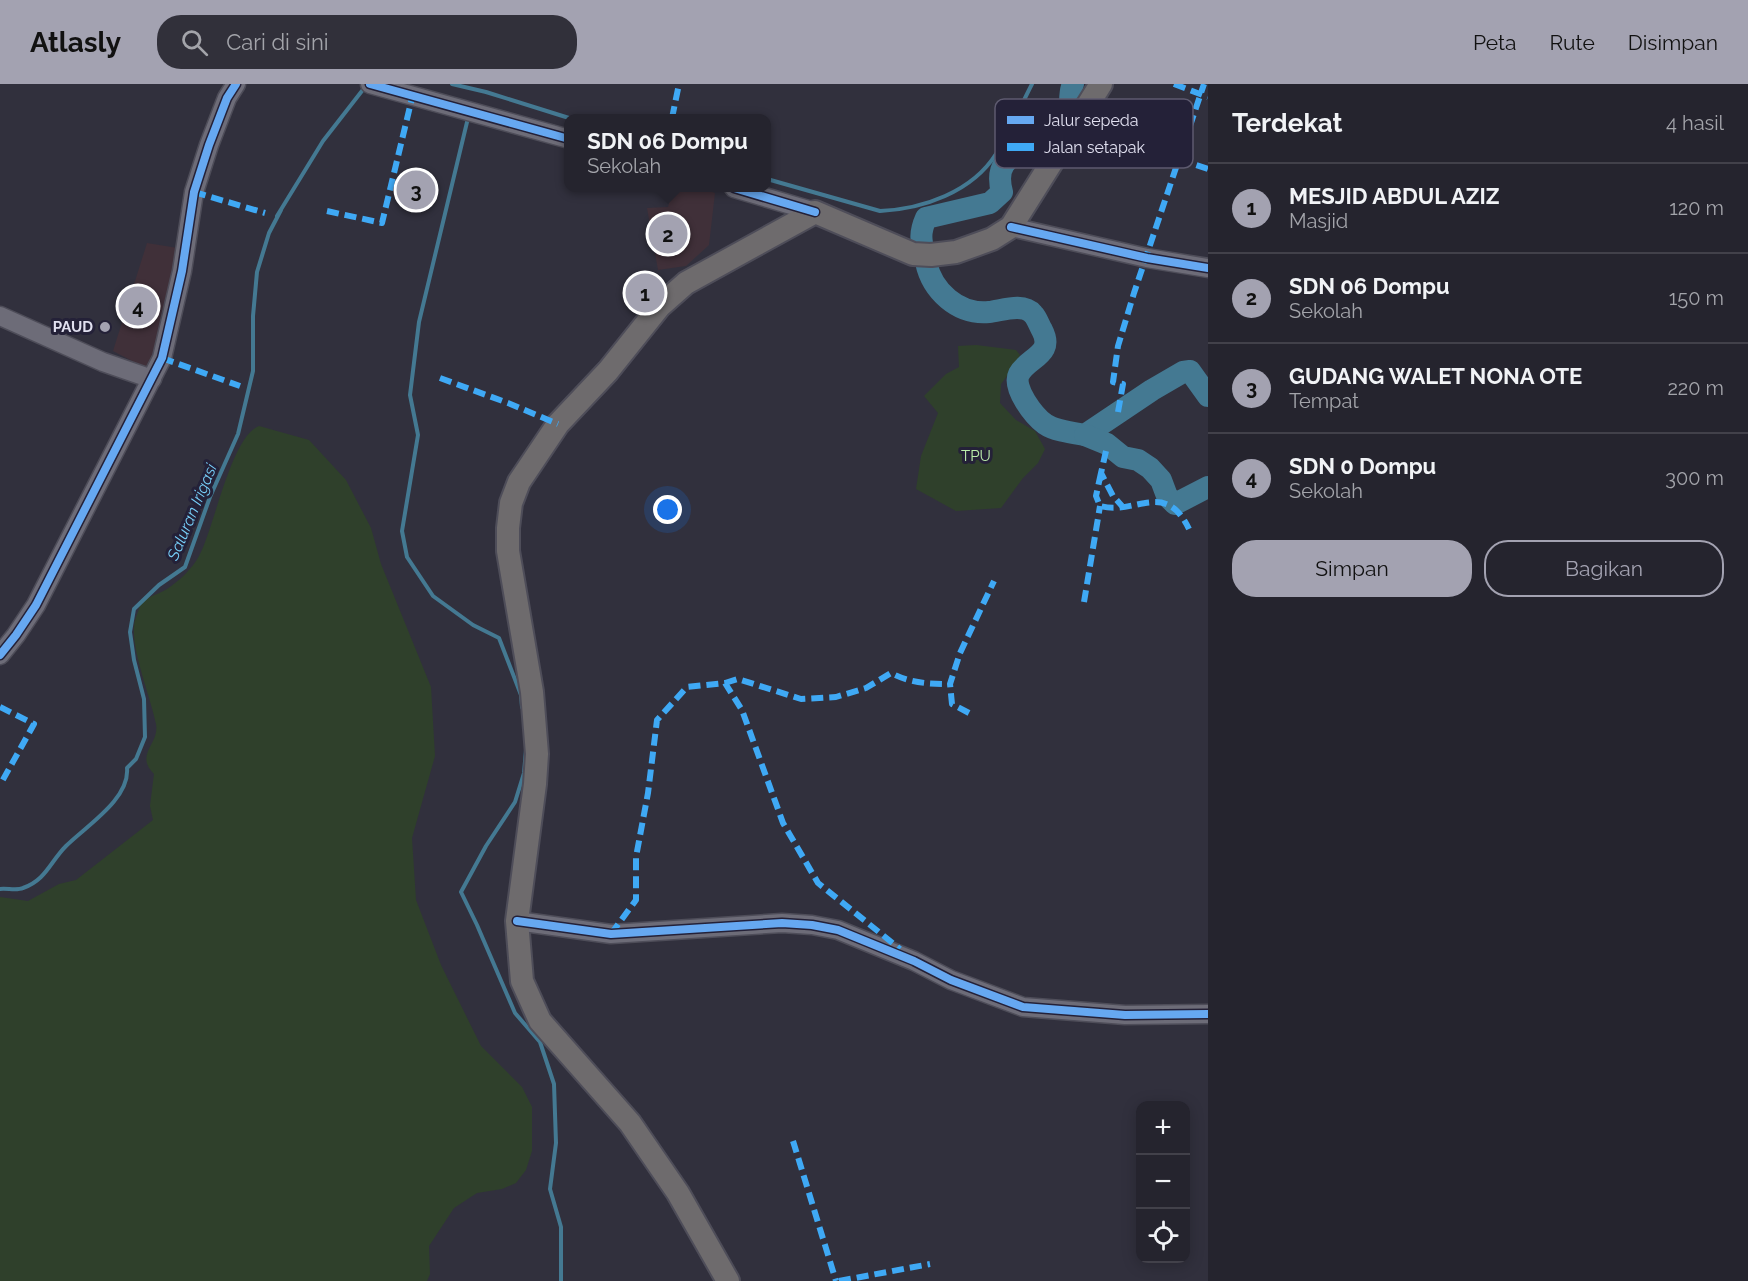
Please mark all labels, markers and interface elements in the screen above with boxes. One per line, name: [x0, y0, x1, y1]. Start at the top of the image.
search box: [157, 15, 577, 69]
text: Atlasly: [30, 26, 121, 59]
icon: search: [178, 26, 211, 59]
text: Cari di sini: [226, 29, 329, 55]
text: Peta: [1473, 30, 1517, 55]
text: Rute: [1550, 30, 1595, 55]
text: Disimpan: [1628, 30, 1718, 55]
legend: [995, 99, 1193, 168]
text: Terdekat: [1232, 108, 1343, 138]
text: Jalur sepeda: [1044, 111, 1139, 130]
text: 4 hasil: [1666, 111, 1724, 135]
popup: [564, 114, 771, 192]
text: SDN 06 Dompu: [587, 128, 748, 154]
text: Jalan setapak: [1044, 138, 1145, 157]
text: Sekolah: [587, 154, 661, 178]
pin: 3: [396, 168, 436, 212]
text: MESJID ABDUL AZIZ: [1289, 183, 1500, 209]
text: 1: [1247, 196, 1256, 220]
text: 120 m: [1669, 196, 1724, 220]
text: Masjid: [1289, 209, 1348, 233]
pin: 2: [648, 212, 688, 256]
pin: 1: [626, 270, 664, 316]
text: SDN 06 Dompu: [1289, 273, 1450, 299]
pin: 4: [118, 284, 158, 328]
text: 2: [1246, 286, 1257, 310]
text: 150 m: [1669, 286, 1724, 310]
text: Sekolah: [1289, 299, 1363, 323]
place label: PAUD: [53, 318, 93, 336]
marker: PAUD: [98, 320, 112, 334]
text: GUDANG WALET NONA OTE: [1289, 363, 1582, 389]
text: 3: [1246, 376, 1257, 400]
text: 220 m: [1667, 376, 1724, 400]
text: Tempat: [1289, 389, 1359, 413]
park label: TPU: [961, 447, 991, 465]
text: SDN 0 Dompu: [1289, 453, 1436, 479]
water label: Saluran Irigasi: [163, 460, 221, 564]
text: 4: [1246, 466, 1257, 490]
text: 300 m: [1665, 466, 1724, 490]
text: Sekolah: [1289, 479, 1363, 503]
your location: [653, 495, 682, 524]
button: Simpan: [1232, 540, 1472, 597]
button: Bagikan: [1484, 540, 1724, 597]
map controls: [1136, 1101, 1190, 1263]
button: +: [1136, 1101, 1190, 1155]
button: −: [1136, 1155, 1190, 1209]
button: locate: [1136, 1209, 1190, 1263]

